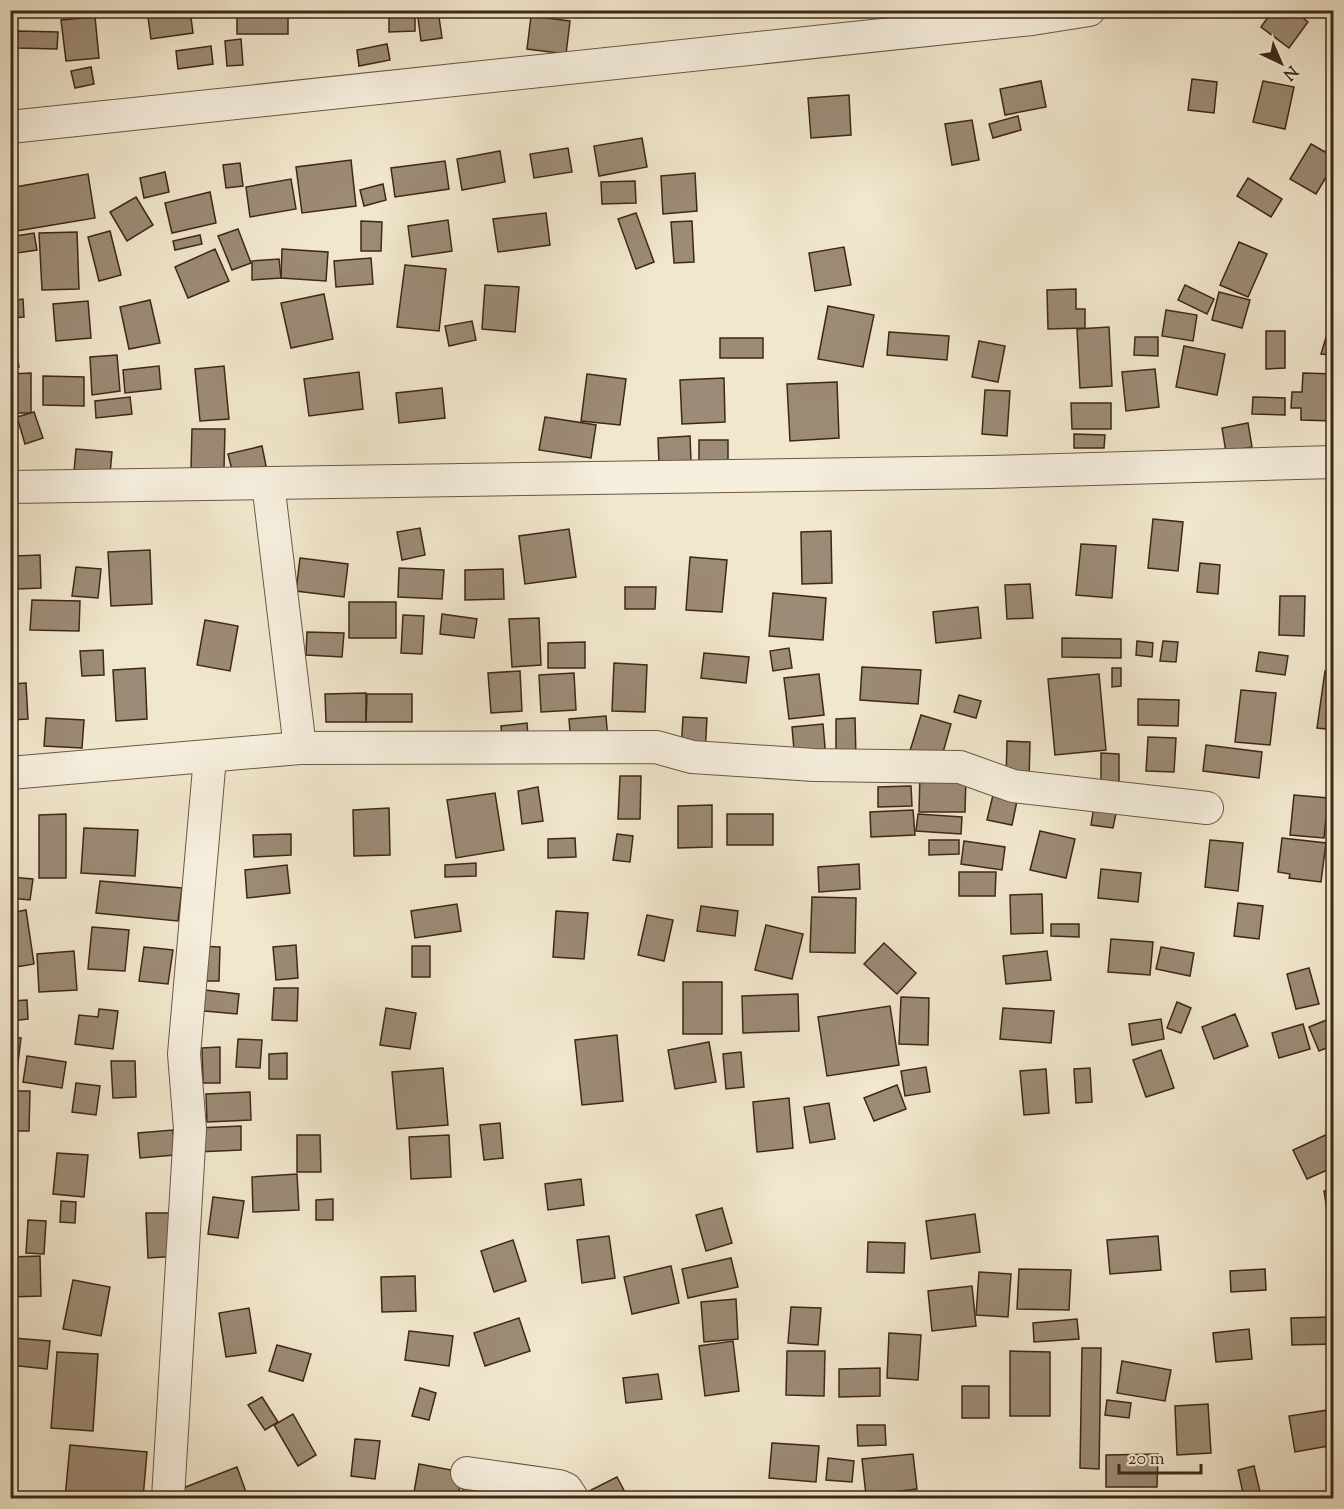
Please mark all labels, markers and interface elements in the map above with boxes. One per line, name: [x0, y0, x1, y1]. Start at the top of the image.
north arrow: [1251, 33, 1311, 93]
text: N: [1277, 59, 1302, 85]
scale bar: [1119, 1437, 1202, 1475]
text: 20 m: [1128, 1447, 1165, 1473]

